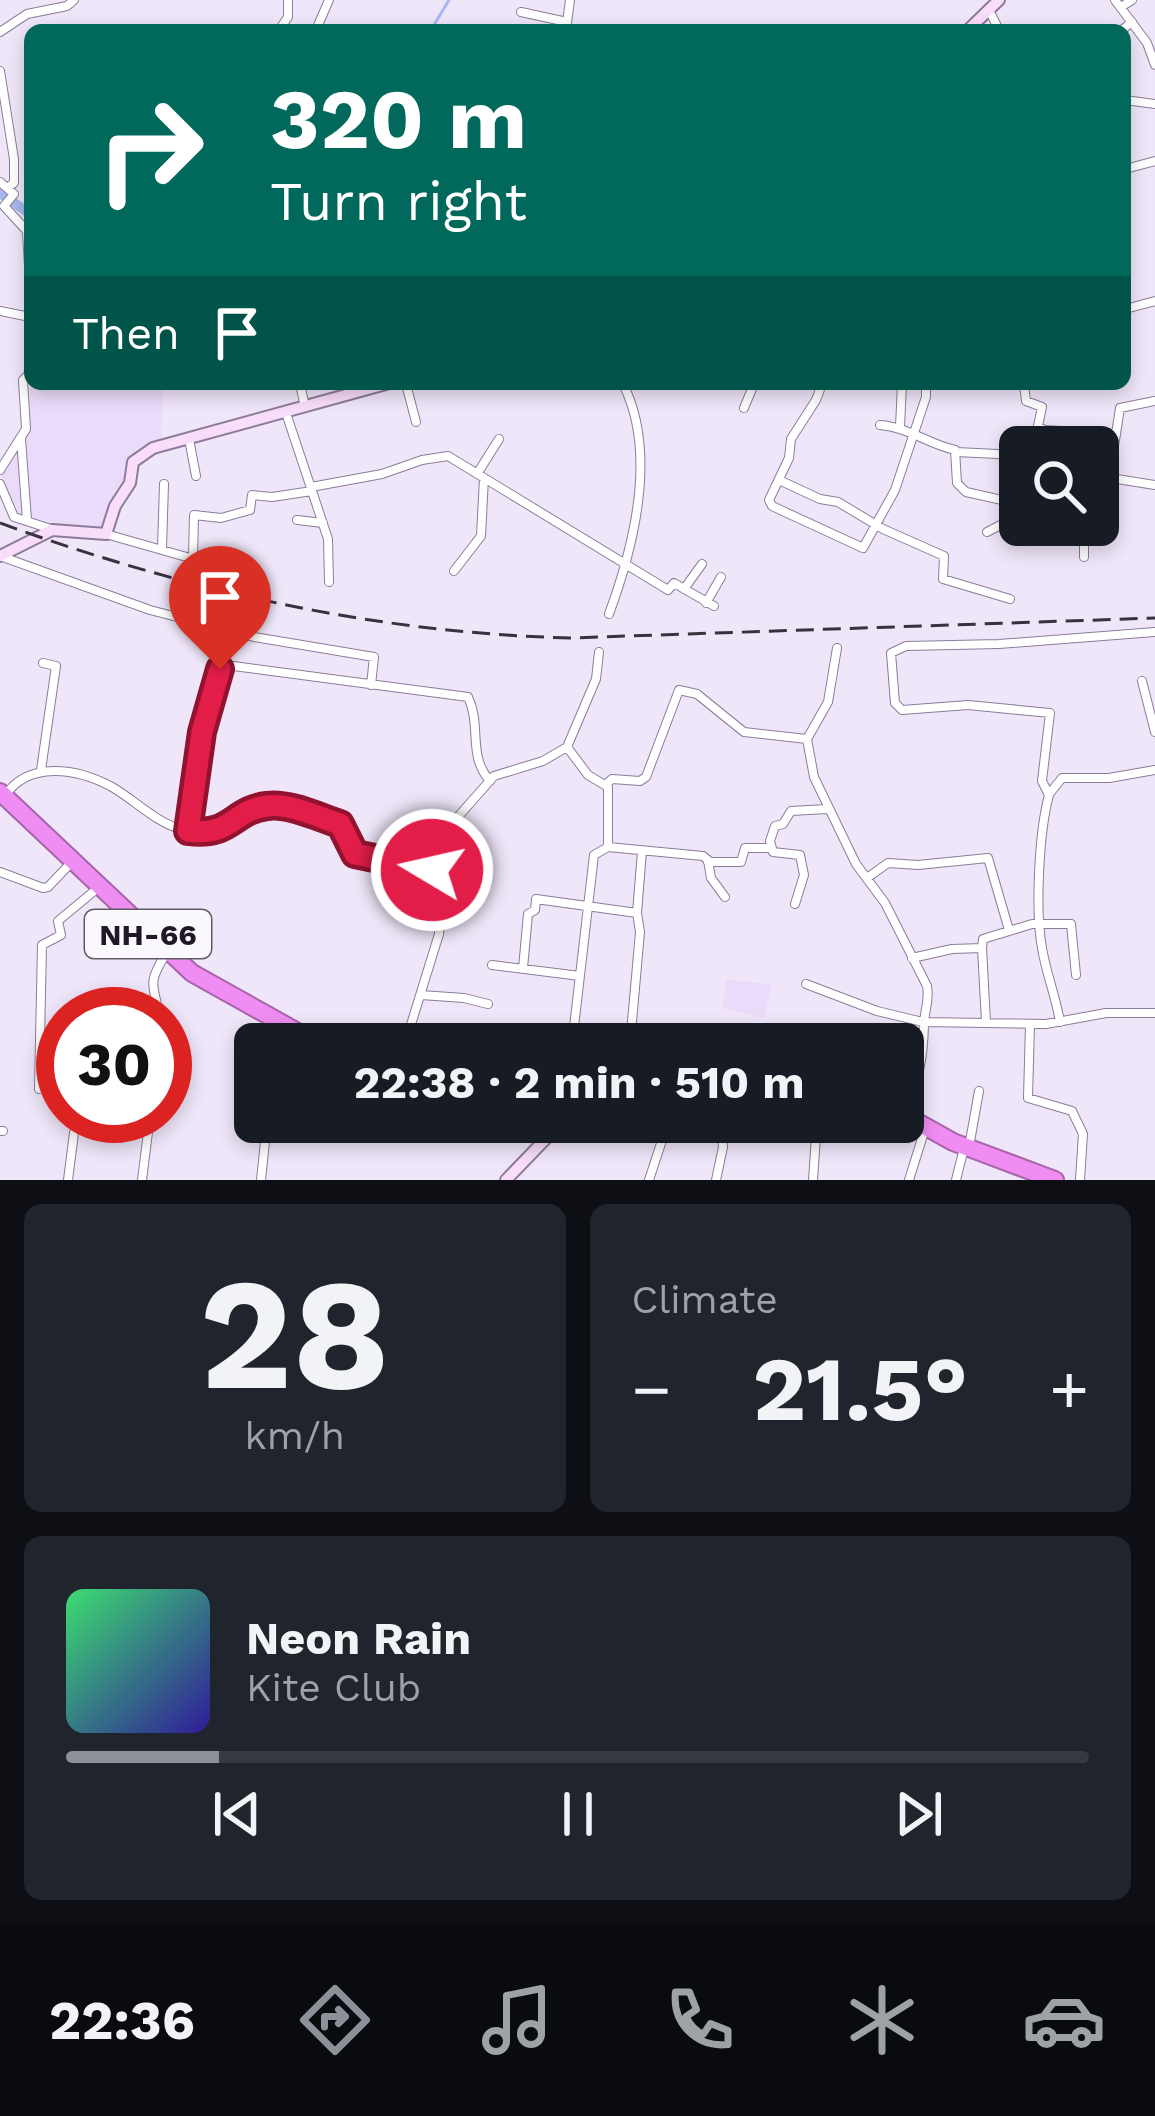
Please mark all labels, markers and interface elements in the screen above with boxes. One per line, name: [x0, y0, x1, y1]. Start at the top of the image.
text: 320 m: [270, 70, 527, 168]
icon: right: [72, 72, 228, 228]
text: Turn right: [270, 170, 527, 233]
icon: arrive: [204, 300, 270, 366]
text: Then: [72, 307, 180, 360]
map controls: [999, 426, 1119, 546]
button: search: [999, 426, 1119, 546]
pin: [169, 546, 271, 669]
icon: arrive: [187, 564, 253, 630]
position arrow: [369, 807, 495, 933]
road number: NH-66: [85, 910, 211, 958]
speed limit sign: 30: [36, 987, 192, 1143]
text: 22:38 · 2 min · 510 m: [353, 1056, 805, 1109]
text: 28: [199, 1243, 390, 1426]
text: Climate: [632, 1277, 778, 1322]
text: 21.5°: [752, 1336, 968, 1442]
text: −: [632, 1351, 671, 1428]
text: +: [1049, 1351, 1089, 1428]
text: km/h: [245, 1413, 345, 1458]
text: Neon Rain: [246, 1612, 471, 1665]
text: Kite Club: [246, 1665, 421, 1710]
icon: previous: [204, 1781, 270, 1847]
icon: pause: [545, 1781, 611, 1847]
icon: next: [886, 1781, 952, 1847]
icon: directions: [293, 1978, 377, 2062]
icon: music: [475, 1978, 559, 2062]
icon: phone: [658, 1978, 742, 2062]
icon: climate: [840, 1978, 924, 2062]
icon: car: [1022, 1978, 1106, 2062]
text: 22:36: [49, 1989, 195, 2052]

